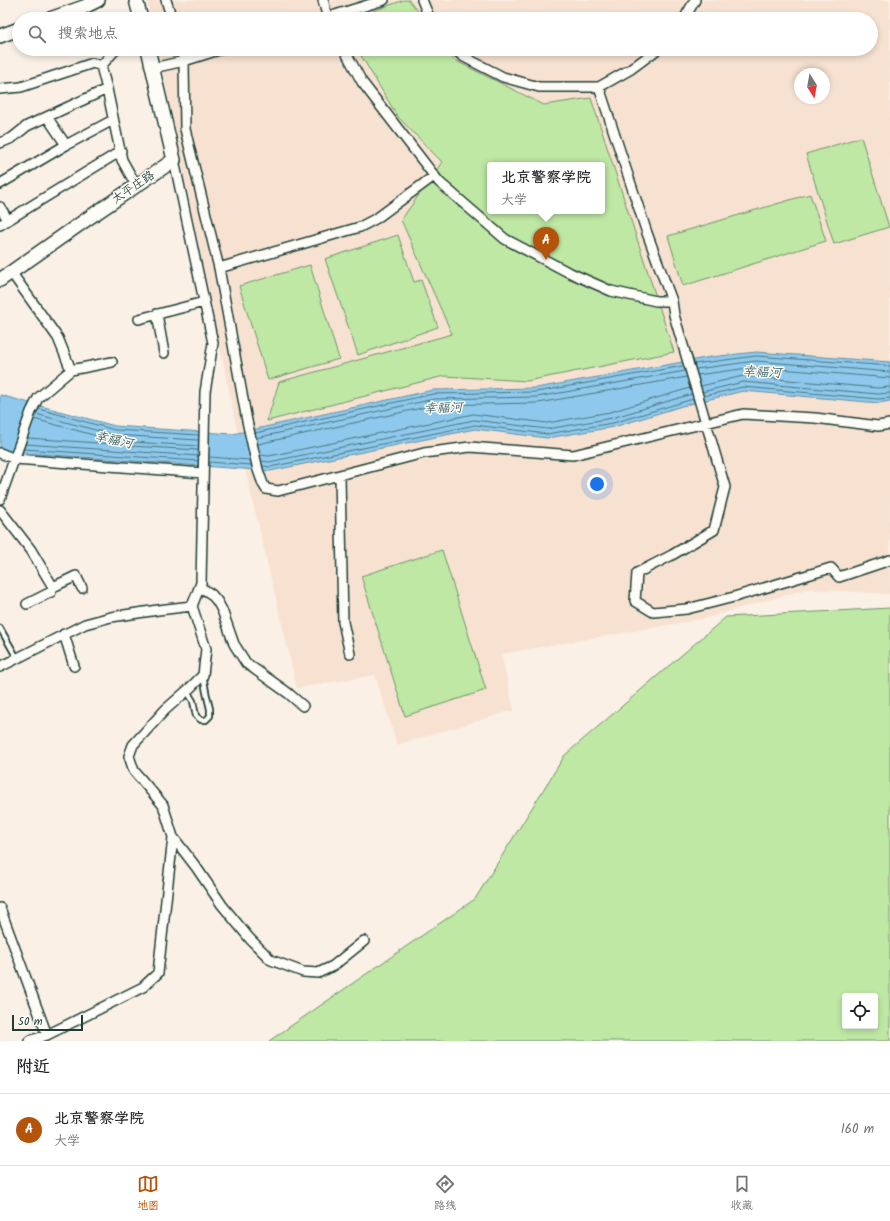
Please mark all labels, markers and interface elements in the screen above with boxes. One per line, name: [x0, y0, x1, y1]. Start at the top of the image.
search box: [12, 12, 878, 56]
text: 搜索地点: [58, 22, 118, 46]
icon: search: [26, 23, 48, 45]
north arrow: [794, 68, 830, 104]
popup: [487, 162, 605, 214]
street label: 太平庄路: [108, 166, 158, 209]
text: 北京警察学院: [501, 166, 591, 190]
text: 大学: [501, 190, 527, 211]
pin: A: [533, 227, 559, 260]
water label: 幸福河: [742, 361, 784, 384]
water label: 幸福河: [423, 397, 465, 420]
water label: 幸福河: [92, 426, 137, 455]
your location: [587, 474, 607, 494]
map controls: [842, 993, 878, 1029]
button: locate: [842, 993, 878, 1029]
scale bar: [12, 1013, 83, 1032]
text: 50 m: [18, 1013, 43, 1031]
text: 附近: [16, 1054, 50, 1081]
text: 北京警察学院: [54, 1107, 144, 1131]
text: A: [25, 1119, 33, 1140]
text: 160 m: [841, 1119, 874, 1140]
text: 大学: [54, 1131, 80, 1152]
tab: 地图: [137, 1173, 159, 1215]
tab: 路线: [434, 1173, 456, 1215]
tab: 收藏: [731, 1173, 753, 1215]

